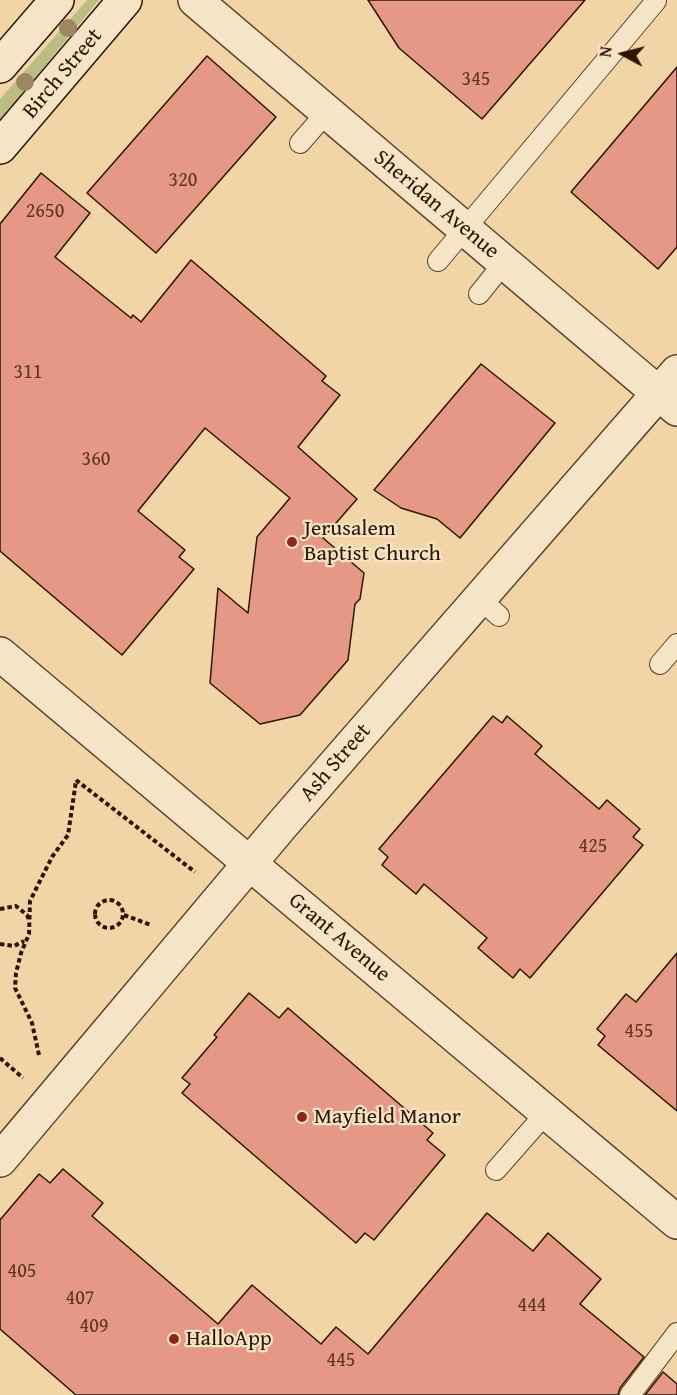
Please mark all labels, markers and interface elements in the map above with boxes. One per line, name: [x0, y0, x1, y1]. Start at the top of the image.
street label: Birch Street: [18, 24, 108, 124]
north arrow: [593, 24, 653, 84]
text: N: [593, 45, 618, 59]
house number: 345: [462, 68, 490, 92]
street label: Sheridan Avenue: [368, 145, 504, 265]
house number: 320: [169, 169, 197, 193]
house number: 2650: [26, 200, 64, 224]
house number: 311: [14, 361, 42, 385]
house number: 360: [82, 448, 110, 472]
place label: Jerusalem Baptist Church: [304, 516, 441, 568]
marker: Jerusalem Baptist Church: [285, 535, 299, 549]
street label: Ash Street: [295, 719, 377, 807]
house number: 425: [579, 835, 607, 859]
street label: Grant Avenue: [283, 888, 395, 988]
house number: 455: [625, 1020, 653, 1044]
place label: Mayfield Manor: [314, 1104, 461, 1130]
marker: Mayfield Manor: [295, 1110, 309, 1124]
house number: 405: [8, 1260, 36, 1284]
house number: 407: [66, 1287, 94, 1311]
house number: 444: [518, 1294, 546, 1318]
house number: 409: [80, 1315, 108, 1339]
place label: HalloApp: [186, 1326, 272, 1352]
marker: HalloApp: [167, 1332, 181, 1346]
house number: 445: [327, 1349, 355, 1373]

